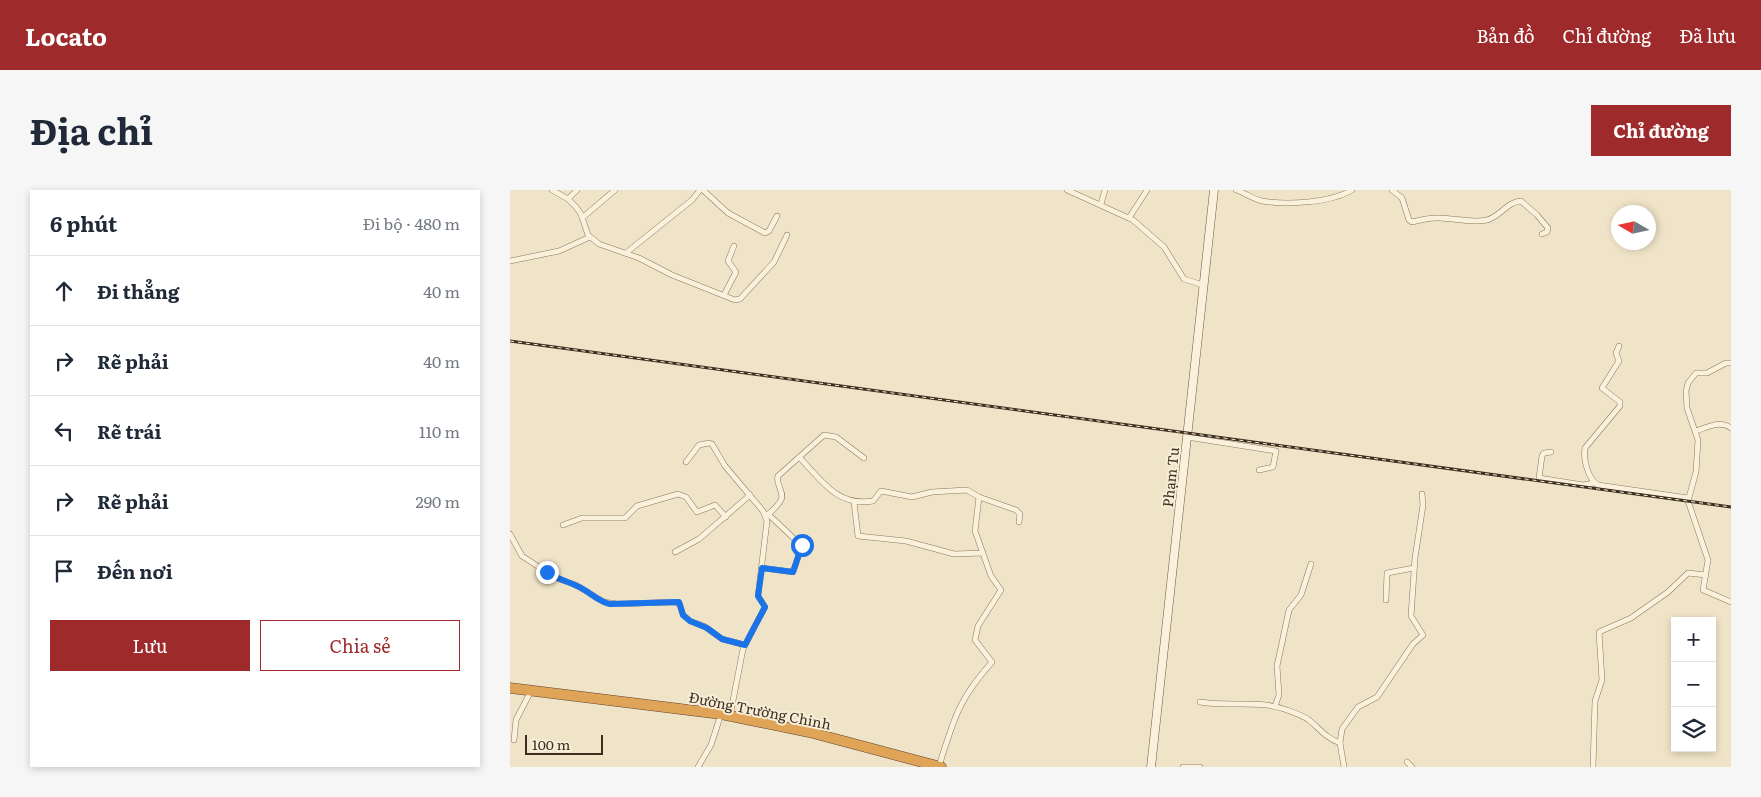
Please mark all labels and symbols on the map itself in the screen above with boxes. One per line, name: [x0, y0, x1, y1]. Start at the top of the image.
north arrow: [1611, 205, 1656, 250]
street label: Phạm Tu: [1157, 446, 1183, 508]
route start: [791, 534, 814, 557]
route end: [536, 561, 559, 584]
street label: Đường Trường Chinh: [687, 686, 833, 734]
scale bar: [525, 732, 602, 755]

